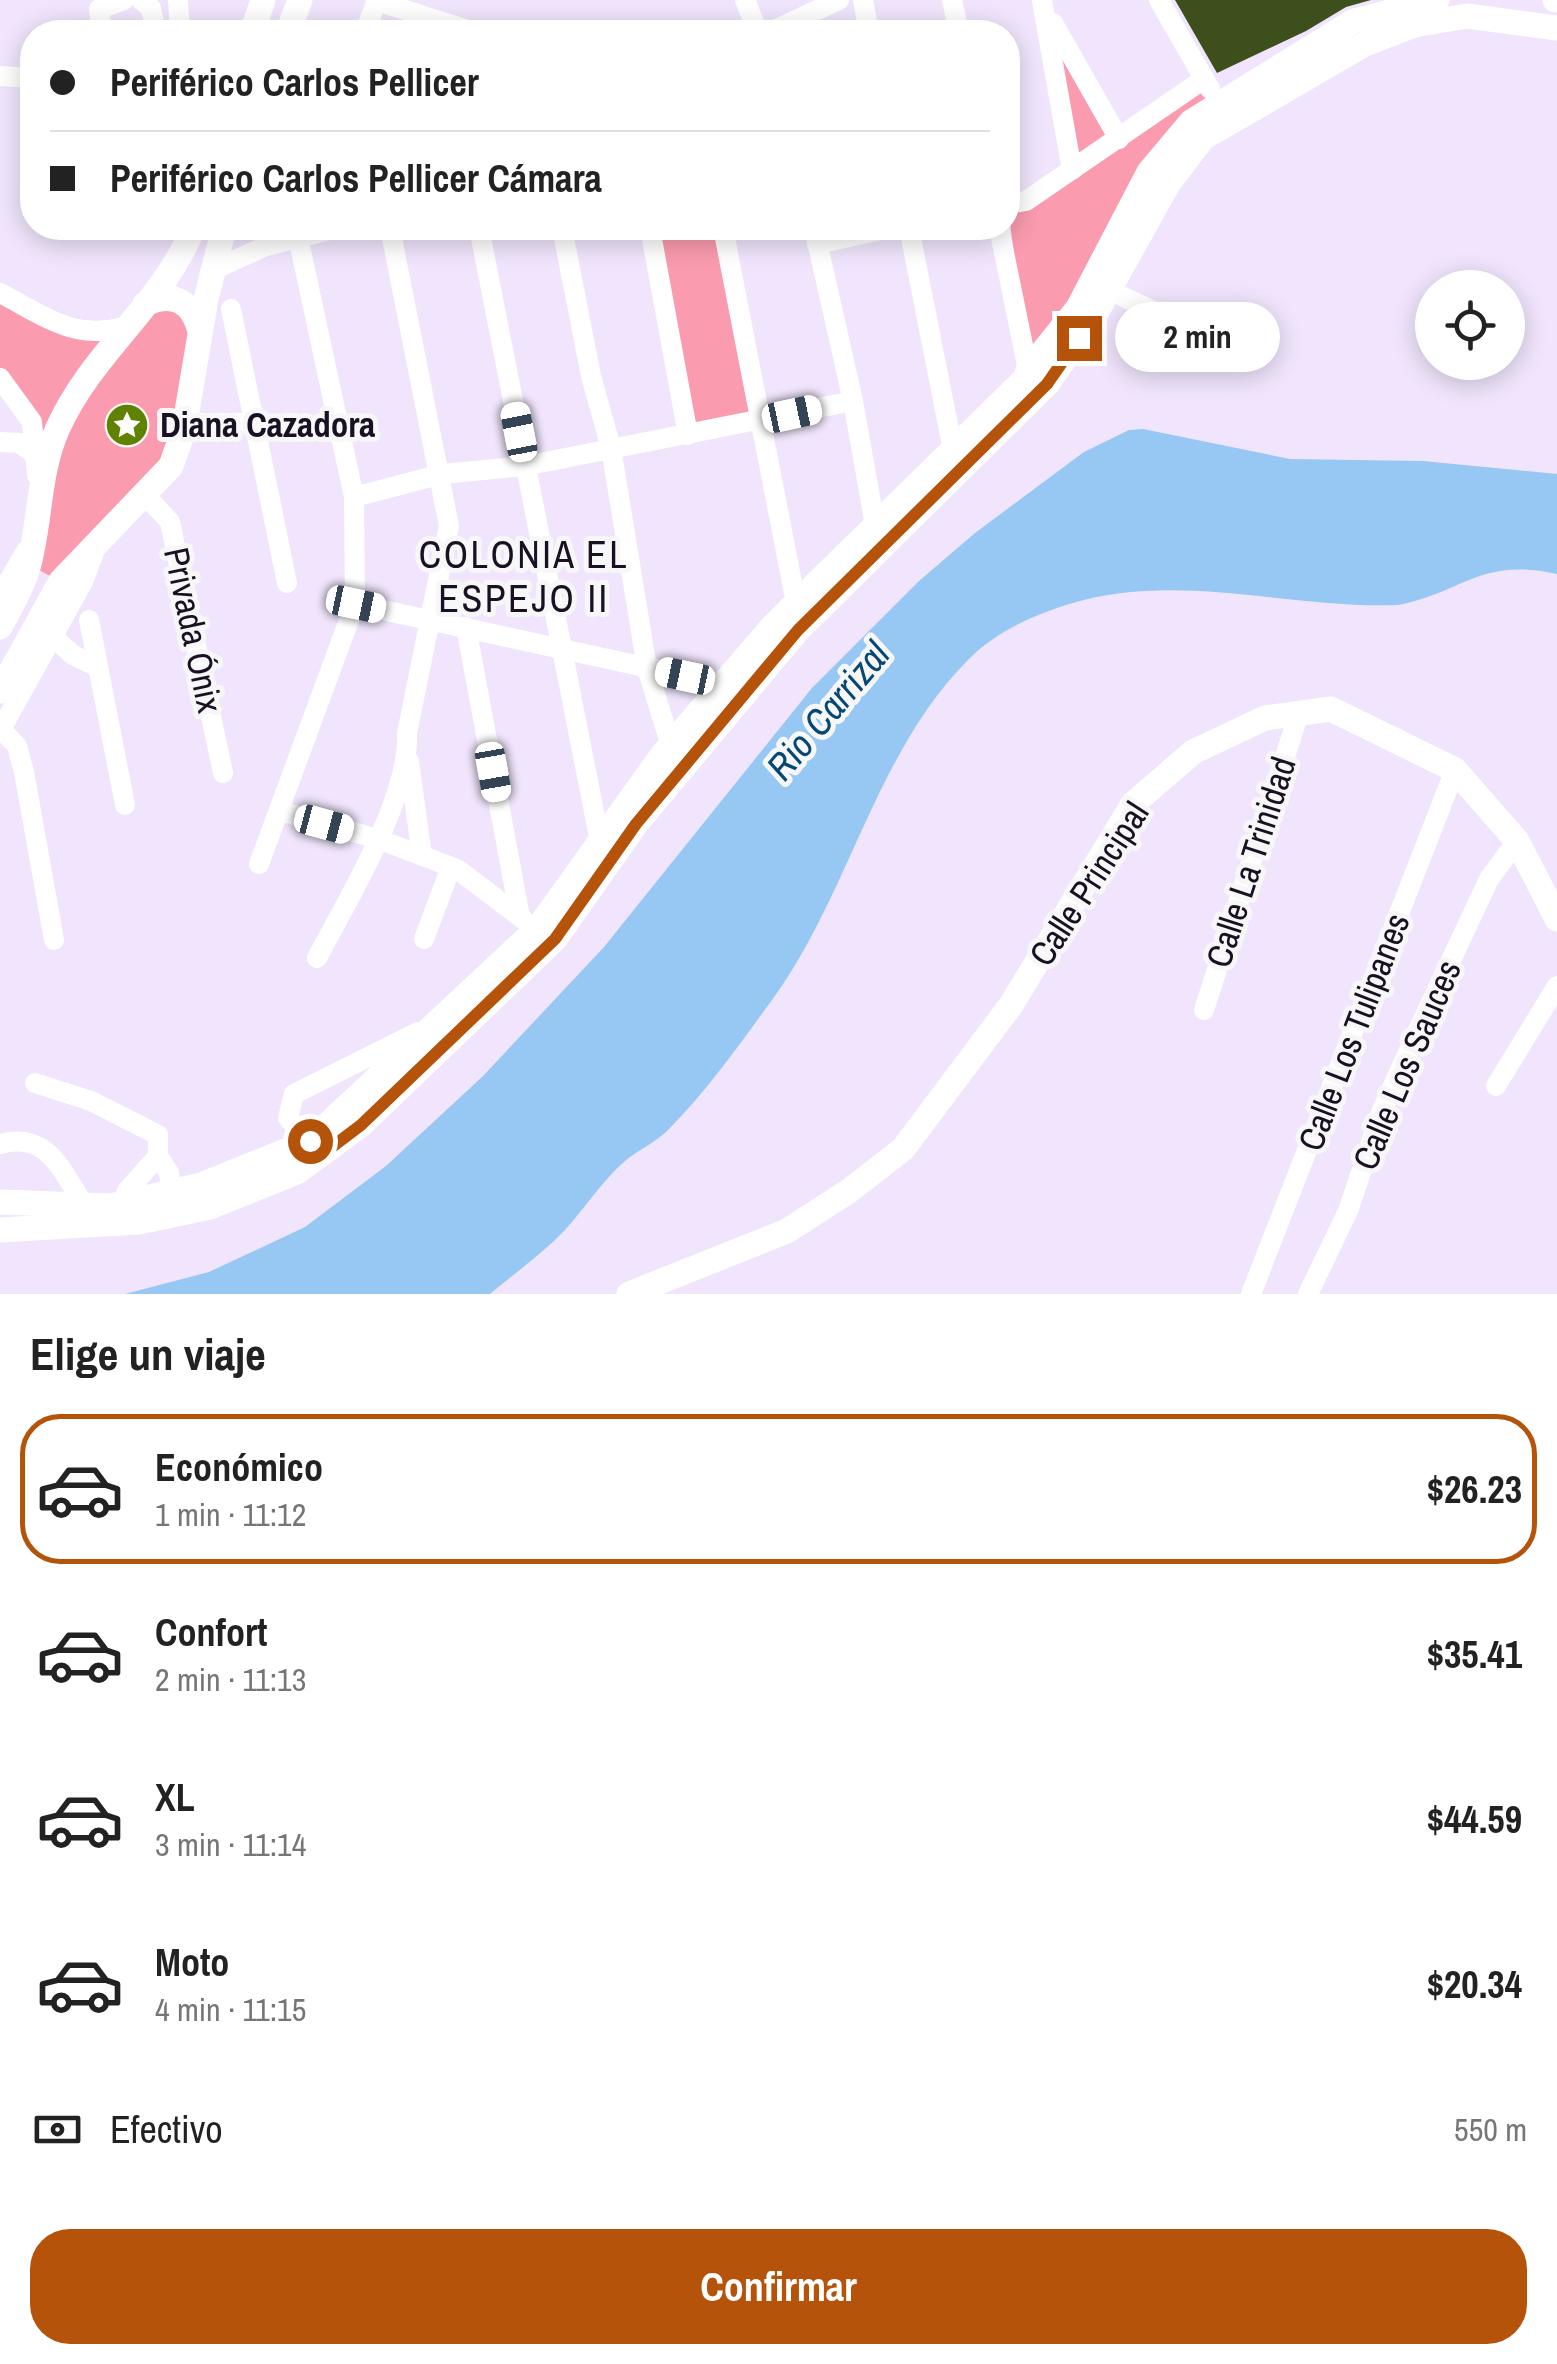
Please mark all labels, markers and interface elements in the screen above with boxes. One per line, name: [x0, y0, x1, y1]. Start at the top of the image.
text: Periférico Carlos Pellicer: [110, 57, 479, 108]
text: Periférico Carlos Pellicer Cámara: [110, 153, 602, 204]
map controls: [1415, 270, 1525, 380]
button: locate: [1415, 270, 1525, 380]
callout: 2 min: [1114, 303, 1279, 373]
text: 2 min: [1163, 315, 1232, 358]
route end: [1057, 316, 1102, 361]
car: [760, 393, 824, 435]
car: [499, 400, 539, 464]
place label: Diana Cazadora: [160, 401, 375, 448]
place icon: Diana Cazadora: [104, 402, 150, 448]
district label: COLONIA EL ESPEJO II: [419, 529, 629, 624]
street label: Privada Ónix: [153, 543, 234, 717]
car: [324, 583, 388, 625]
water label: Rio Carrizal: [755, 630, 901, 791]
car: [653, 655, 717, 697]
car: [473, 740, 513, 804]
street label: Calle La Trinidad: [1194, 751, 1307, 973]
street label: Calle Principal: [1018, 793, 1159, 975]
car: [291, 802, 357, 846]
street label: Calle Los Tulipanes: [1287, 906, 1420, 1157]
street label: Calle Los Sauces: [1341, 953, 1472, 1177]
route start: [288, 1119, 333, 1164]
text: Elige un viaje: [30, 1323, 266, 1384]
text: Económico: [155, 1442, 323, 1493]
icon: car: [35, 1444, 125, 1534]
text: $26.23: [1427, 1464, 1522, 1515]
text: 1 min · 11:12: [155, 1493, 306, 1536]
text: Confort: [155, 1607, 267, 1658]
icon: car: [35, 1609, 125, 1699]
text: $35.41: [1427, 1629, 1522, 1680]
text: 2 min · 11:13: [155, 1658, 306, 1701]
text: XL: [155, 1772, 195, 1823]
icon: car: [35, 1774, 125, 1864]
text: $44.59: [1427, 1794, 1522, 1845]
text: 3 min · 11:14: [155, 1823, 306, 1866]
text: Moto: [155, 1937, 229, 1988]
icon: car: [35, 1939, 125, 2029]
text: $20.34: [1427, 1959, 1522, 2010]
text: 4 min · 11:15: [155, 1988, 306, 2031]
icon: cash: [30, 2102, 85, 2157]
text: Efectivo: [110, 2104, 223, 2155]
text: 550 m: [1454, 2108, 1527, 2151]
button: Confirmar: [30, 2229, 1527, 2344]

